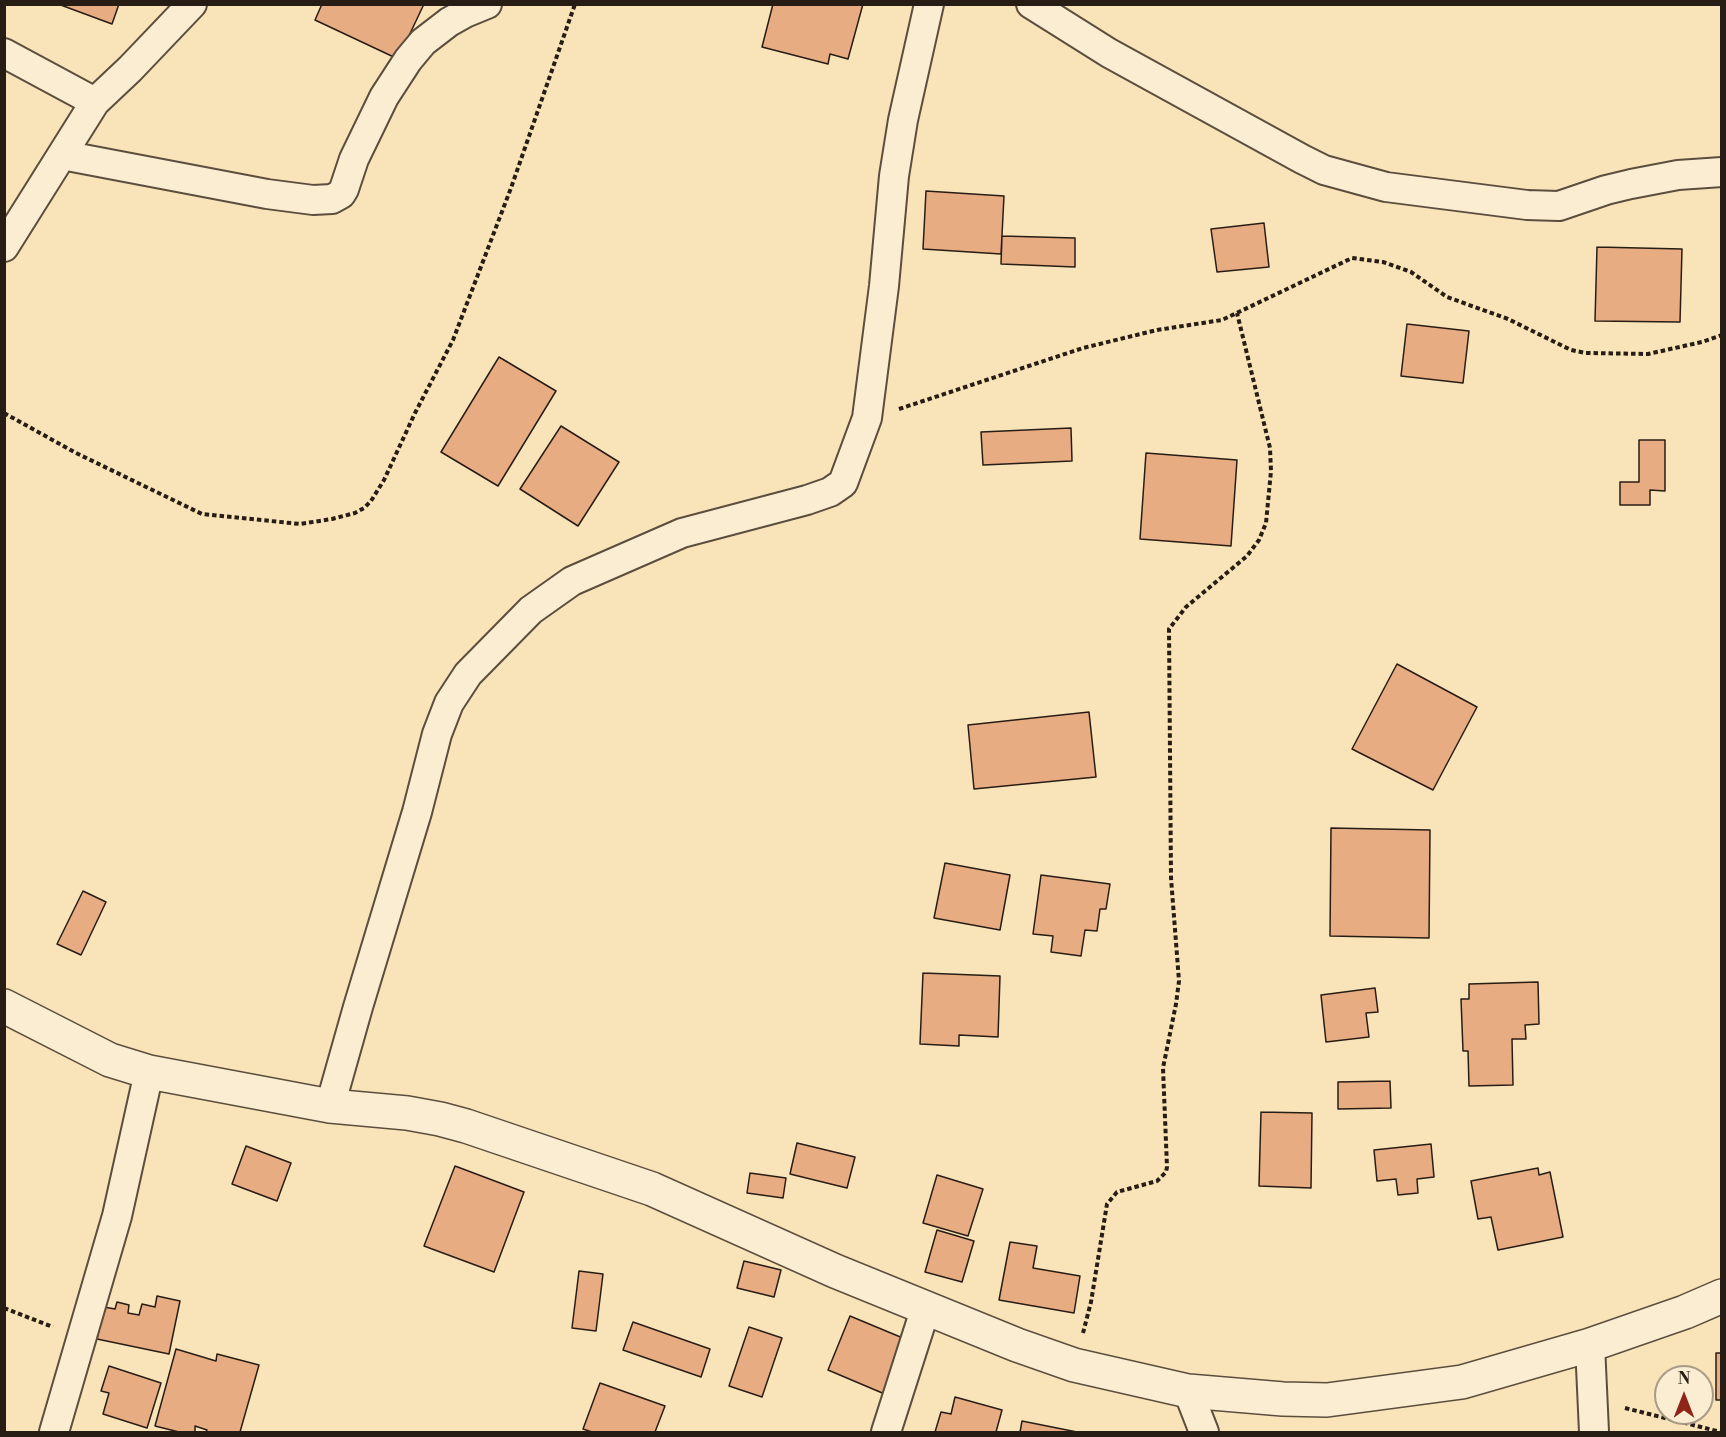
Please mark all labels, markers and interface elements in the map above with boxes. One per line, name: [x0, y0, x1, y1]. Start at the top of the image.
north arrow: [1654, 1365, 1714, 1425]
text: N: [1678, 1369, 1690, 1389]

